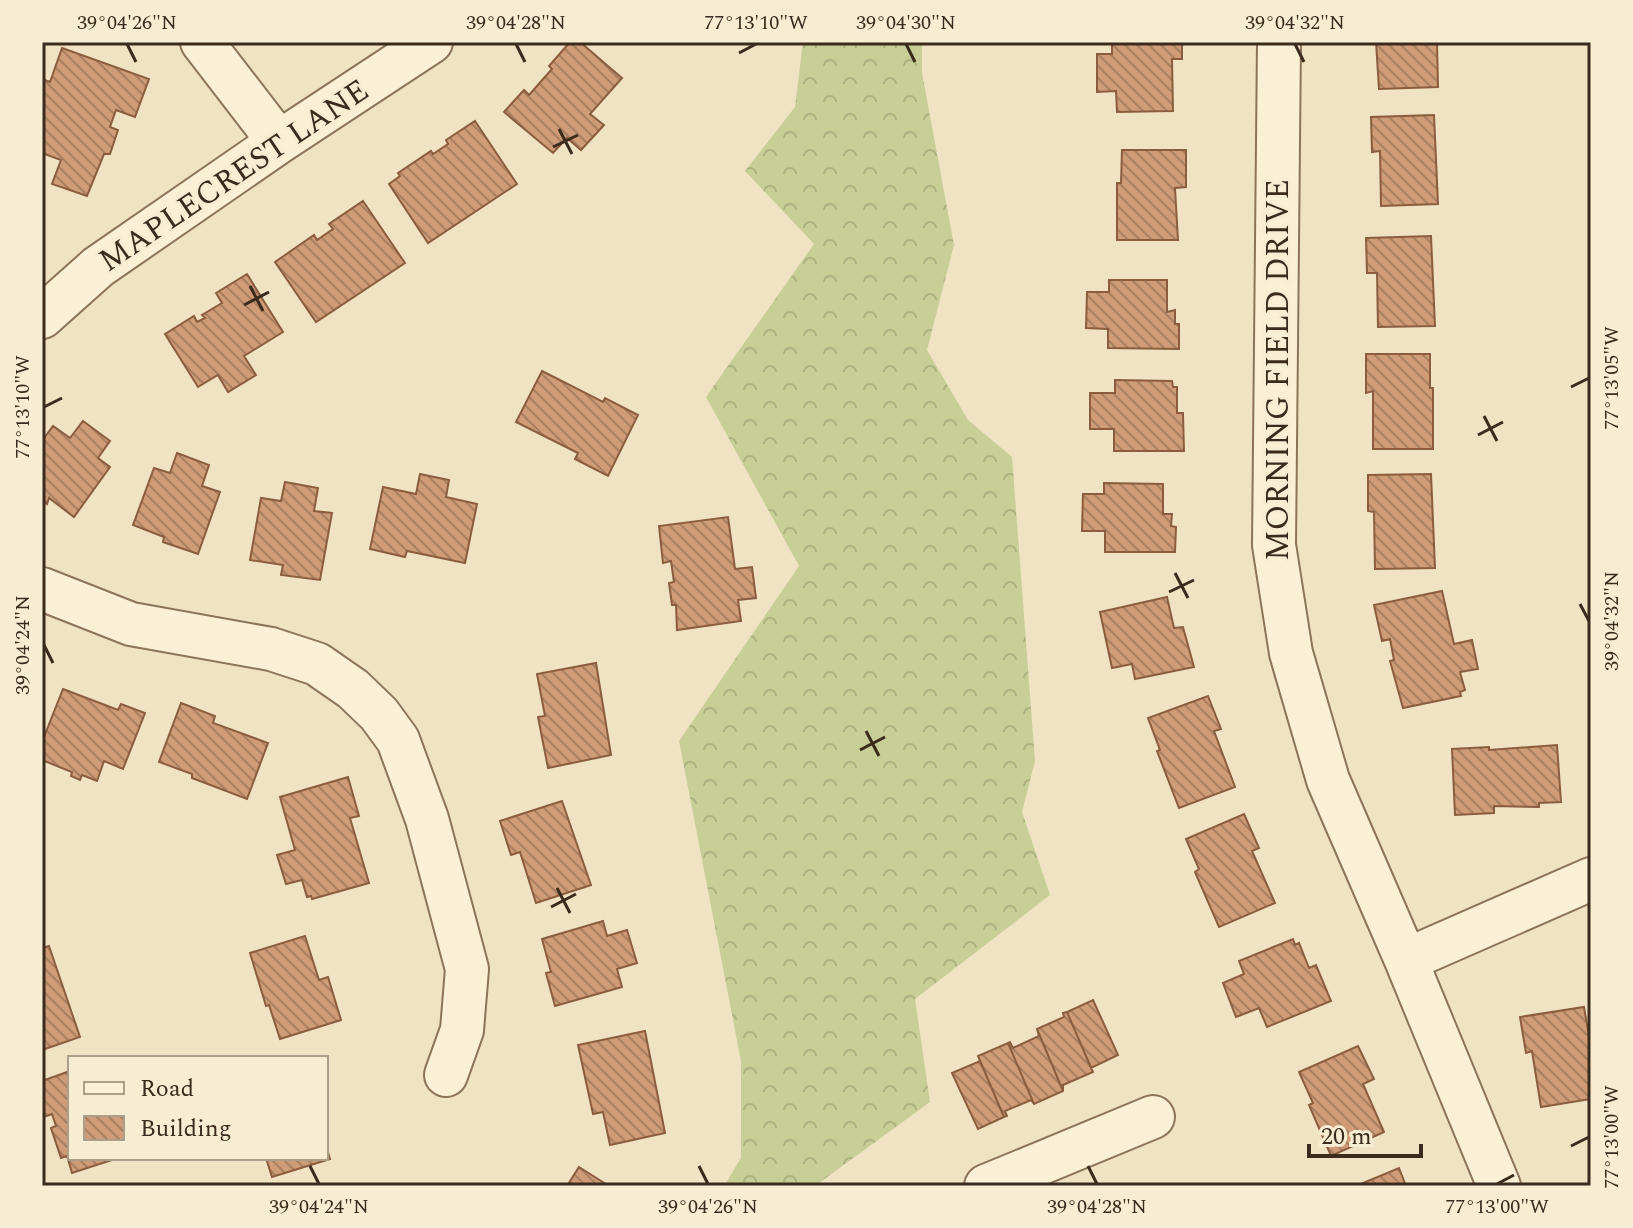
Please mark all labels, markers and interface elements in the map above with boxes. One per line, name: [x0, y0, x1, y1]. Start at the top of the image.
text: 39°04'26"N: [77, 8, 177, 38]
text: 39°04'28"N: [466, 8, 566, 38]
text: 77°13'10"W: [704, 8, 808, 38]
text: 39°04'30"N: [856, 8, 956, 38]
text: 39°04'32"N: [1245, 8, 1345, 38]
street label: MAPLECREST LANE: [89, 67, 379, 285]
street label: MORNING FIELD DRIVE: [1254, 179, 1303, 561]
text: 77°13'05"W: [1597, 326, 1627, 430]
text: 77°13'10"W: [8, 355, 38, 459]
text: 39°04'32"N: [1597, 571, 1627, 671]
text: 39°04'24"N: [8, 595, 38, 695]
legend: [68, 1056, 328, 1160]
text: Road: [140, 1071, 194, 1107]
text: 77°13'00"W: [1597, 1085, 1627, 1189]
scale bar: [1309, 1108, 1421, 1158]
text: Building: [140, 1111, 232, 1147]
text: 20 m: [1321, 1119, 1372, 1155]
text: 39°04'24"N: [269, 1192, 369, 1222]
text: 39°04'26"N: [658, 1192, 758, 1222]
text: 39°04'28"N: [1047, 1192, 1147, 1222]
text: 77°13'00"W: [1445, 1192, 1549, 1222]

